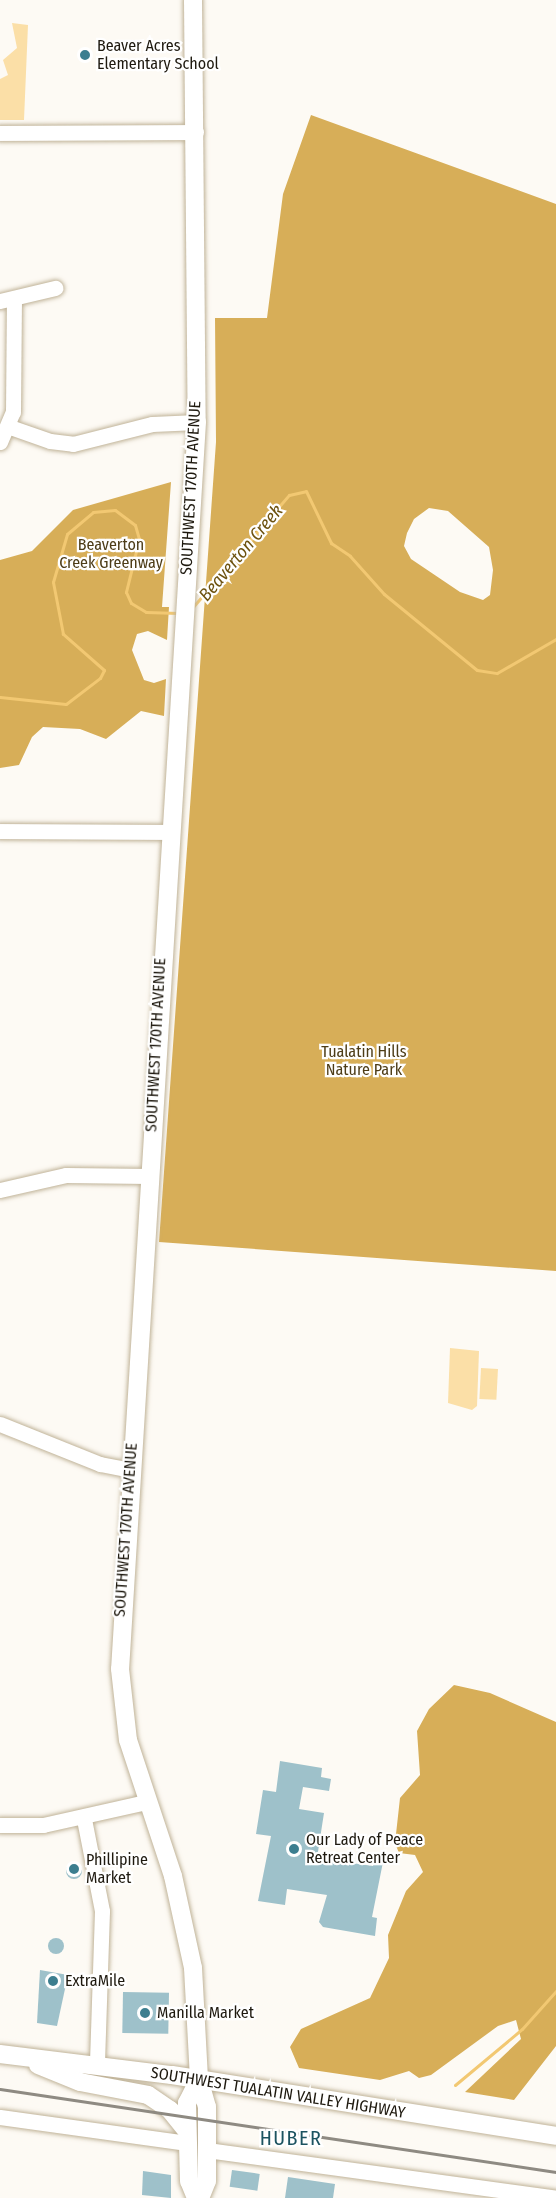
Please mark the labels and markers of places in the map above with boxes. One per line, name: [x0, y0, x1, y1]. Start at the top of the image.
place label: Beaver Acres Elementary School: [97, 36, 219, 74]
marker: Beaver Acres Elementary School: [78, 48, 92, 62]
place label: Our Lady of Peace Retreat Center: [306, 1830, 423, 1868]
marker: Our Lady of Peace Retreat Center: [287, 1842, 301, 1856]
place label: Phillipine Market: [86, 1850, 148, 1888]
marker: Phillipine Market: [67, 1862, 81, 1876]
place label: ExtraMile: [65, 1971, 125, 1991]
marker: ExtraMile: [46, 1974, 60, 1988]
place label: Manilla Market: [157, 2003, 254, 2023]
marker: Manilla Market: [138, 2006, 152, 2020]

